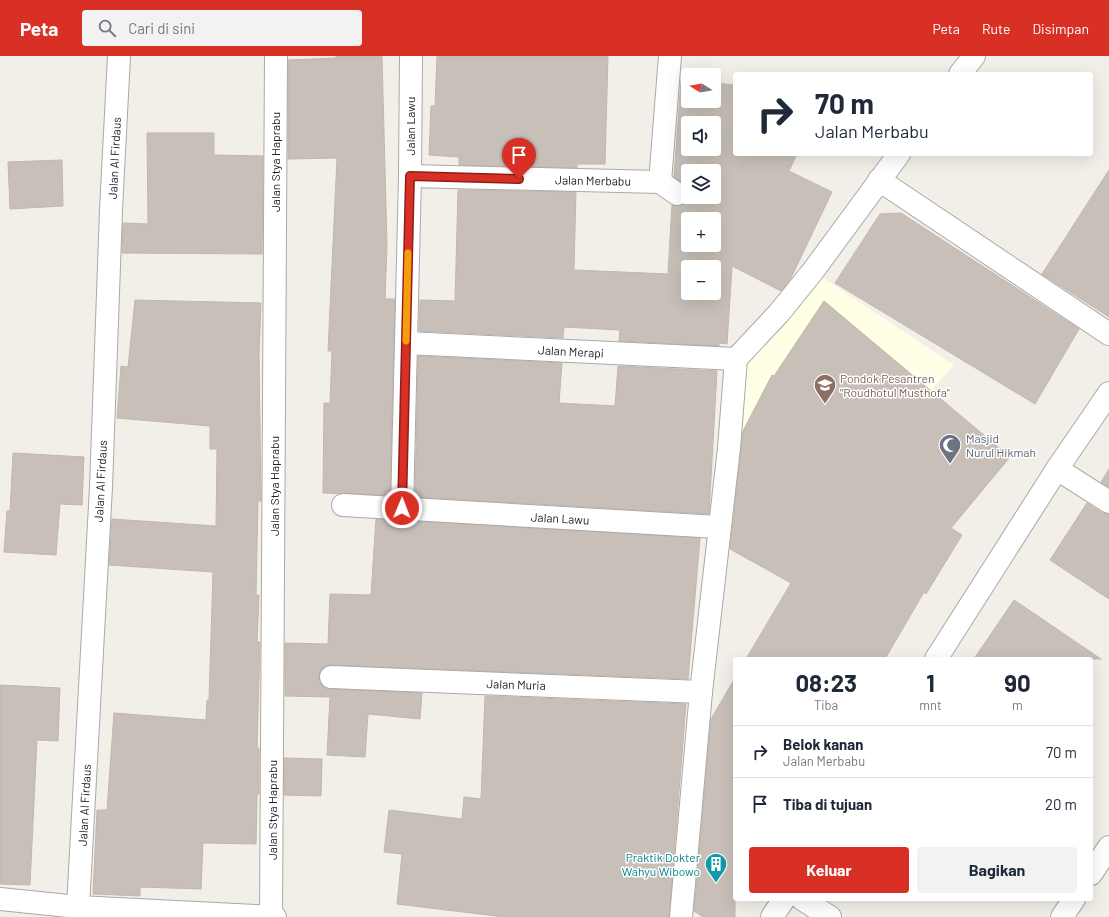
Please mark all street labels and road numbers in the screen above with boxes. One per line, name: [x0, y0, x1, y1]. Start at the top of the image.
street label: Jalan Lawu: [403, 97, 417, 155]
street label: Jalan Stya Haprabu: [268, 112, 282, 212]
street label: Jalan Al Firdaus: [105, 116, 123, 199]
street label: Jalan Merbabu: [555, 172, 631, 188]
street label: Jalan Merapi: [538, 342, 604, 360]
street label: Jalan Stya Haprabu: [267, 436, 281, 536]
street label: Jalan Al Firdaus: [91, 439, 109, 522]
street label: Jalan Lawu: [530, 509, 590, 527]
street label: Jalan Muria: [486, 676, 546, 692]
street label: Jalan Stya Haprabu: [265, 760, 279, 860]
street label: Jalan Al Firdaus: [75, 763, 93, 846]

